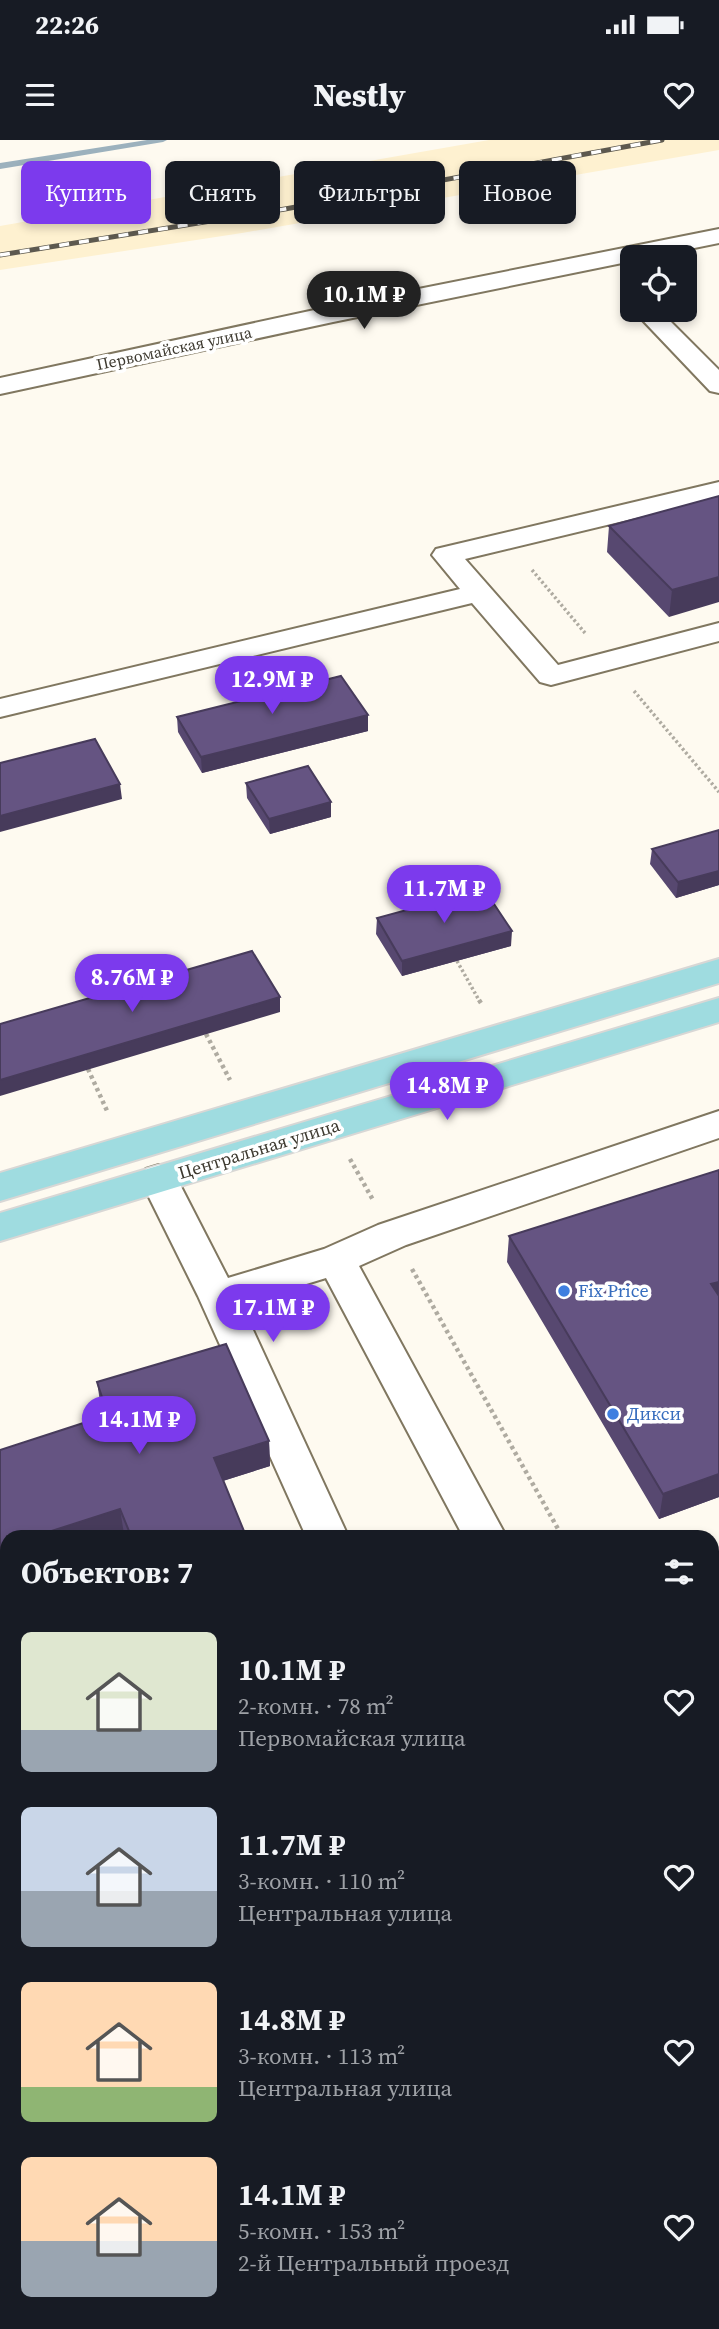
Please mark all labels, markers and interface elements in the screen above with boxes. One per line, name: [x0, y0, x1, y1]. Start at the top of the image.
text: 22:26: [35, 7, 99, 43]
text: Nestly: [313, 73, 406, 117]
icon: menu: [21, 76, 59, 114]
icon: heart: [660, 76, 698, 114]
chip: Купить: [21, 161, 151, 224]
chip: Снять: [165, 161, 280, 224]
chip: Фильтры: [294, 161, 445, 224]
chip: Новое: [459, 161, 576, 224]
map controls: [620, 245, 697, 322]
button: locate: [620, 245, 697, 322]
pin: 10.1M ₽: [299, 272, 429, 331]
text: 10.1M ₽: [323, 278, 405, 310]
street label: Первомайская улица: [94, 321, 255, 375]
pin: 12.9M ₽: [207, 656, 337, 716]
text: 12.9M ₽: [231, 663, 313, 695]
pin: 11.7M ₽: [379, 866, 509, 925]
text: 11.7M ₽: [403, 872, 485, 904]
pin: 8.76M ₽: [67, 954, 197, 1014]
text: 8.76M ₽: [91, 961, 173, 993]
pin: 14.8M ₽: [382, 1062, 512, 1122]
text: 14.8M ₽: [406, 1069, 488, 1101]
street label: Центральная улица: [175, 1112, 343, 1185]
place label: Fix Price: [578, 1278, 649, 1303]
marker: Fix Price: [556, 1283, 572, 1299]
pin: 17.1M ₽: [208, 1284, 338, 1344]
text: 17.1M ₽: [232, 1291, 314, 1323]
pin: 14.1M ₽: [74, 1396, 204, 1456]
place label: Дикси: [627, 1401, 681, 1426]
text: 14.1M ₽: [98, 1403, 180, 1435]
marker: Дикси: [605, 1406, 621, 1422]
text: Объектов: 7: [21, 1552, 193, 1593]
icon: filters: [660, 1553, 698, 1591]
text: 10.1M ₽: [238, 1649, 345, 1690]
icon: home: [77, 1660, 161, 1744]
icon: heart: [660, 1683, 698, 1721]
text: 2-комн. · 78 m²: [238, 1690, 394, 1722]
text: Первомайская улица: [238, 1722, 466, 1754]
text: 11.7M ₽: [238, 1824, 345, 1865]
icon: home: [77, 1835, 161, 1919]
icon: heart: [660, 1858, 698, 1896]
text: 3-комн. · 110 m²: [238, 1865, 405, 1897]
text: Центральная улица: [238, 1897, 452, 1929]
text: 14.8M ₽: [238, 1999, 345, 2040]
icon: home: [77, 2010, 161, 2094]
icon: heart: [660, 2033, 698, 2071]
text: 3-комн. · 113 m²: [238, 2040, 405, 2072]
text: Центральная улица: [238, 2072, 452, 2104]
text: 14.1M ₽: [238, 2174, 345, 2215]
icon: home: [77, 2185, 161, 2269]
icon: heart: [660, 2208, 698, 2246]
text: 5-комн. · 153 m²: [238, 2215, 405, 2247]
text: 2-й Центральный проезд: [238, 2247, 509, 2279]

